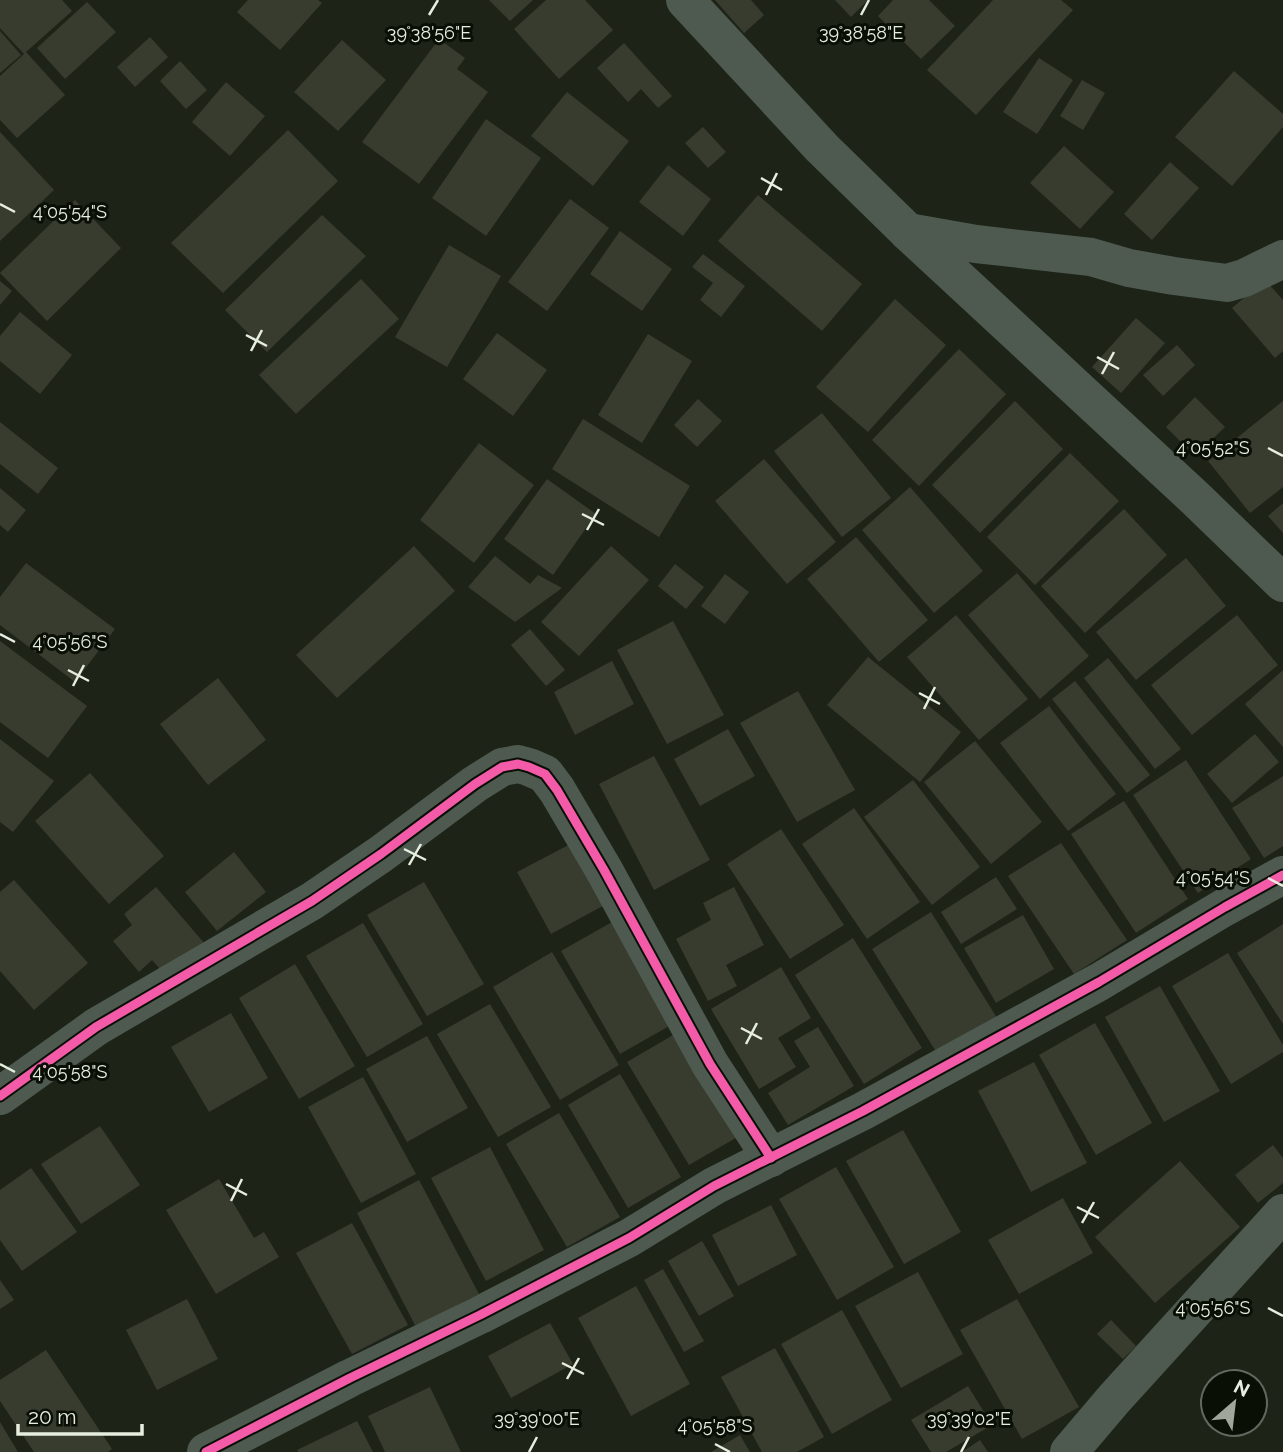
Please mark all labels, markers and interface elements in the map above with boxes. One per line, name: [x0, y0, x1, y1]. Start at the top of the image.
text: 39°38'56"E: [387, 22, 471, 43]
text: 39°38'58"E: [819, 22, 903, 43]
text: 4°05'54"S: [33, 201, 107, 222]
text: 4°05'52"S: [1176, 437, 1250, 458]
text: 4°05'56"S: [33, 631, 108, 652]
text: 4°05'54"S: [1176, 867, 1250, 888]
text: 4°05'58"S: [33, 1061, 107, 1082]
text: 4°05'56"S: [1176, 1297, 1251, 1318]
north arrow: [1199, 1368, 1269, 1438]
text: N: [1230, 1375, 1254, 1401]
scale bar: [18, 1392, 142, 1436]
text: 20 m: [28, 1404, 76, 1429]
text: 39°39'00"E: [494, 1408, 580, 1429]
text: 39°39'02"E: [927, 1408, 1011, 1429]
text: 4°05'58"S: [678, 1415, 752, 1436]

